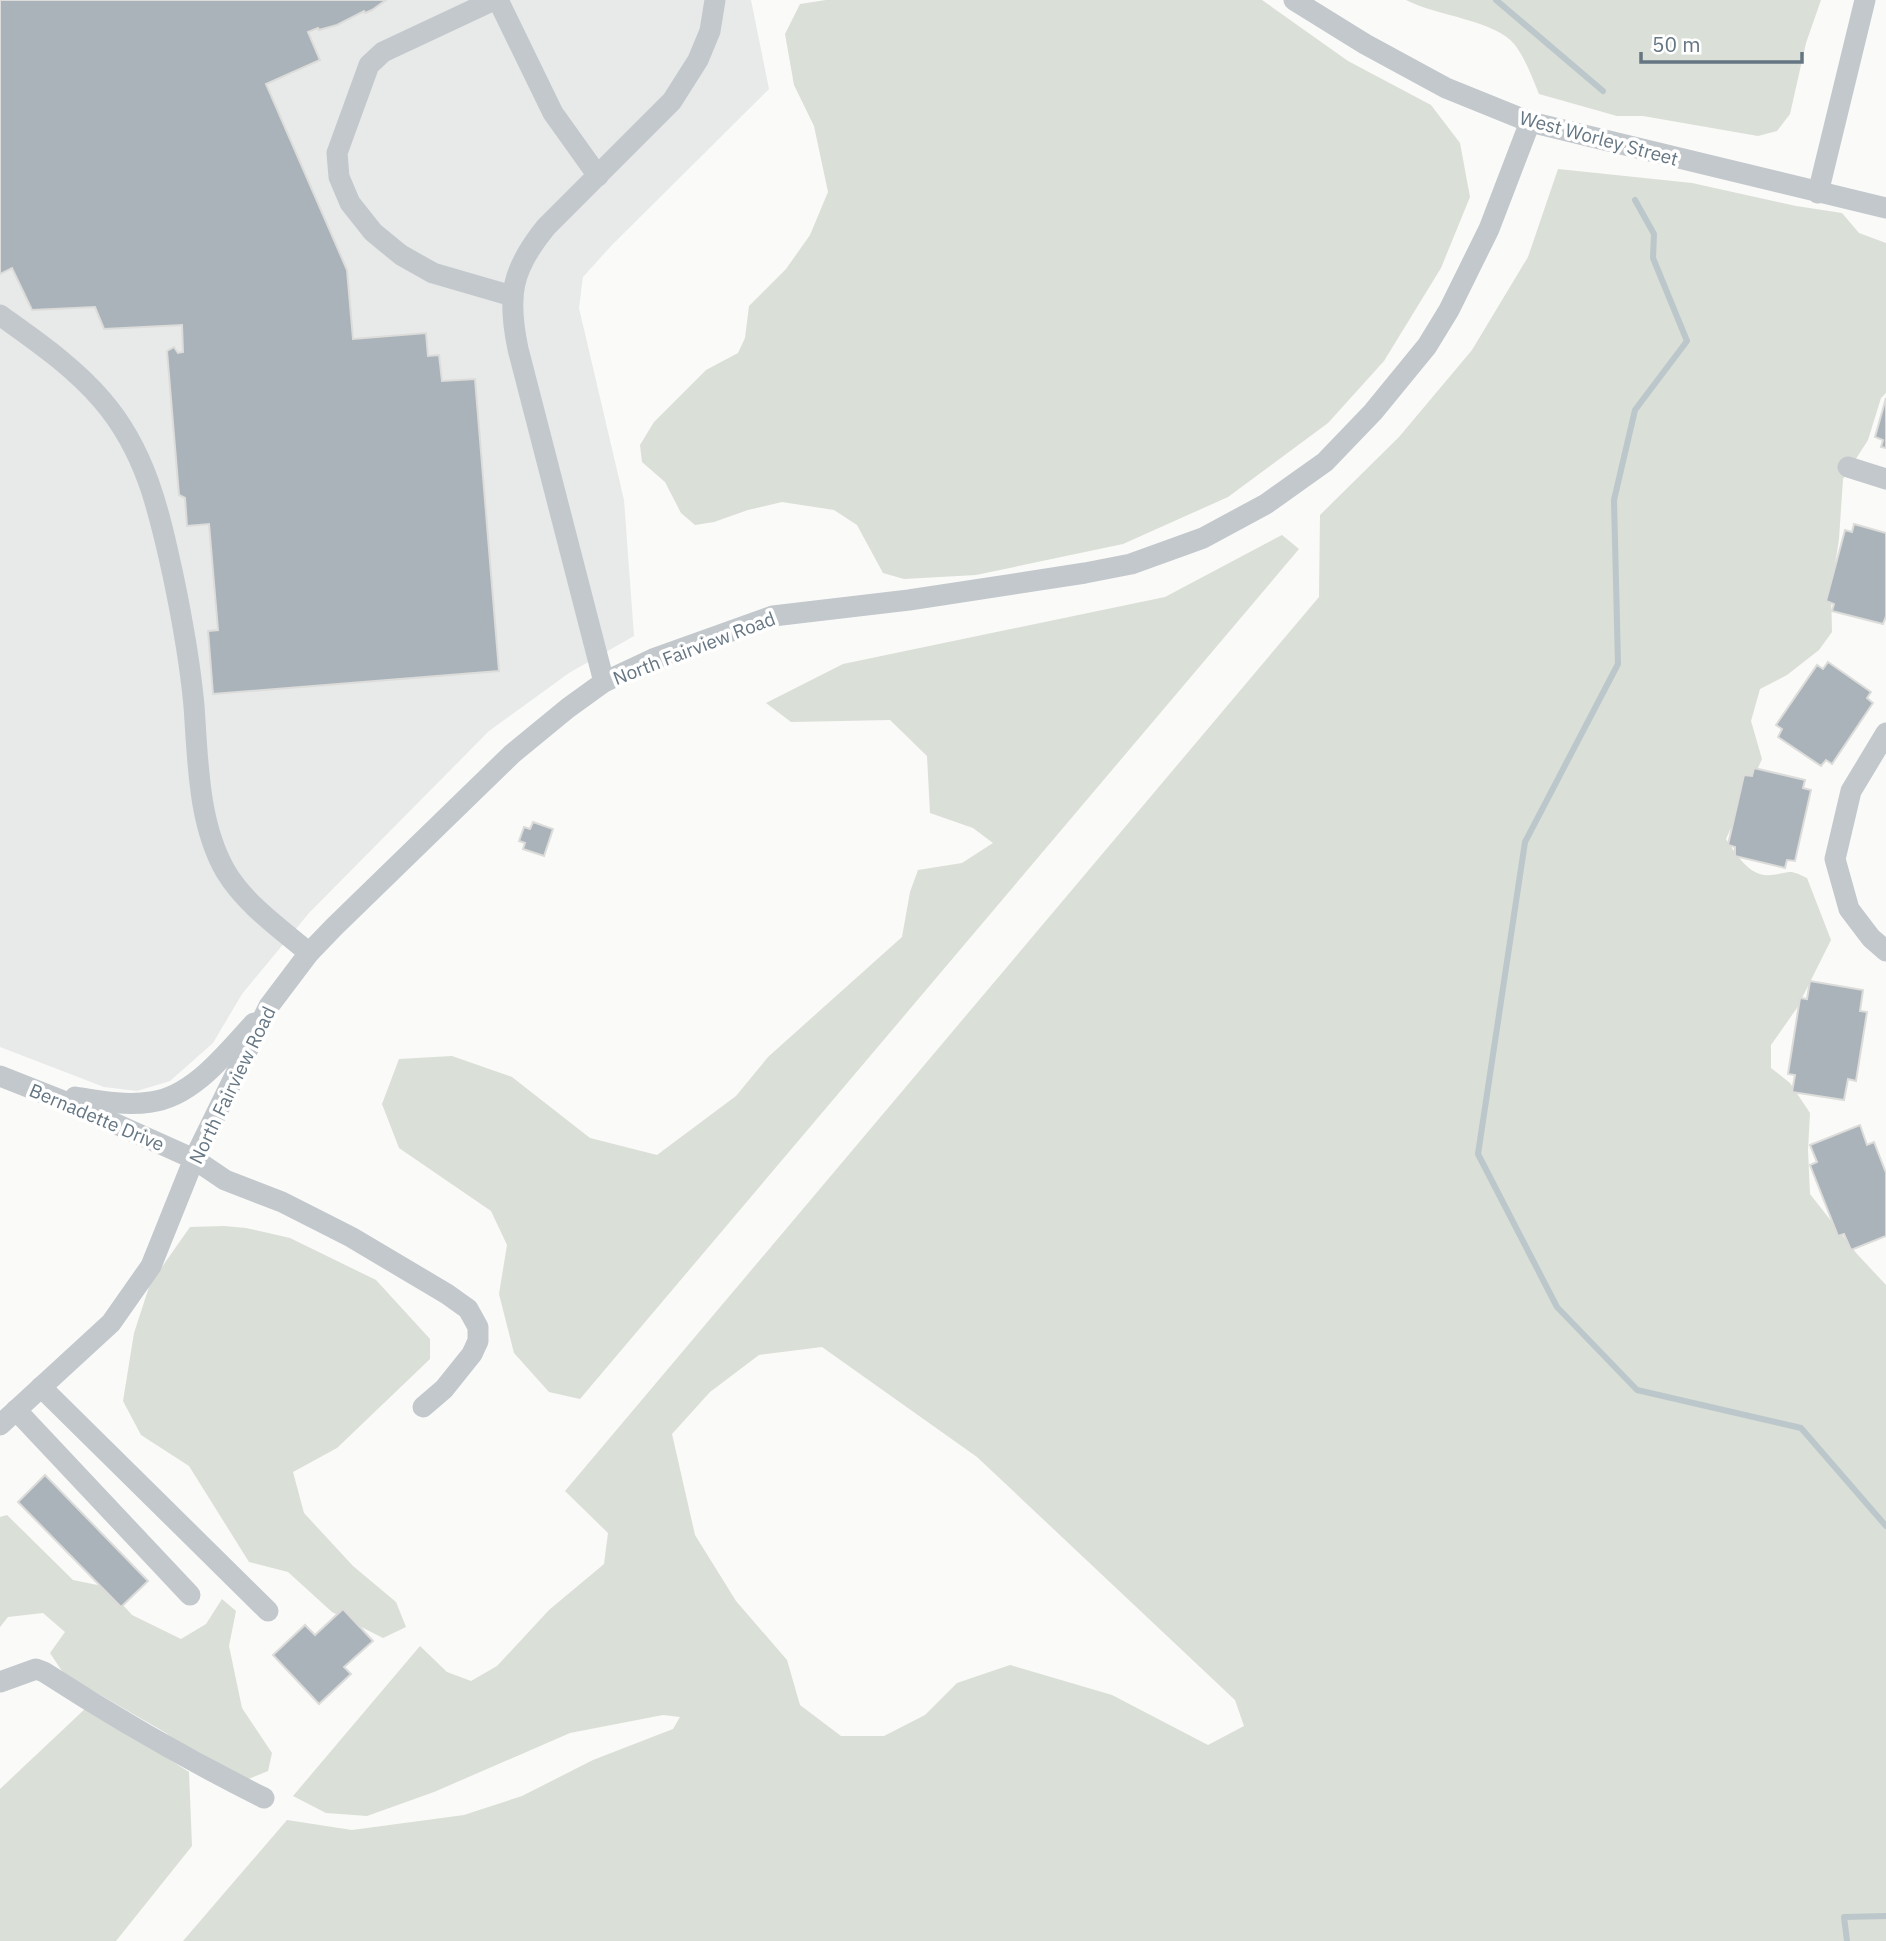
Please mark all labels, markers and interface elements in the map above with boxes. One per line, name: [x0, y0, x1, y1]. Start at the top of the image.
scale bar: [1641, 21, 1802, 65]
text: 50 m: [1652, 30, 1701, 58]
street label: West Worley Street: [1517, 105, 1681, 171]
street label: North Fairview Road: [609, 606, 779, 690]
street label: North Fairview Road: [183, 1002, 281, 1168]
street label: Bernadette Drive: [26, 1078, 168, 1156]

